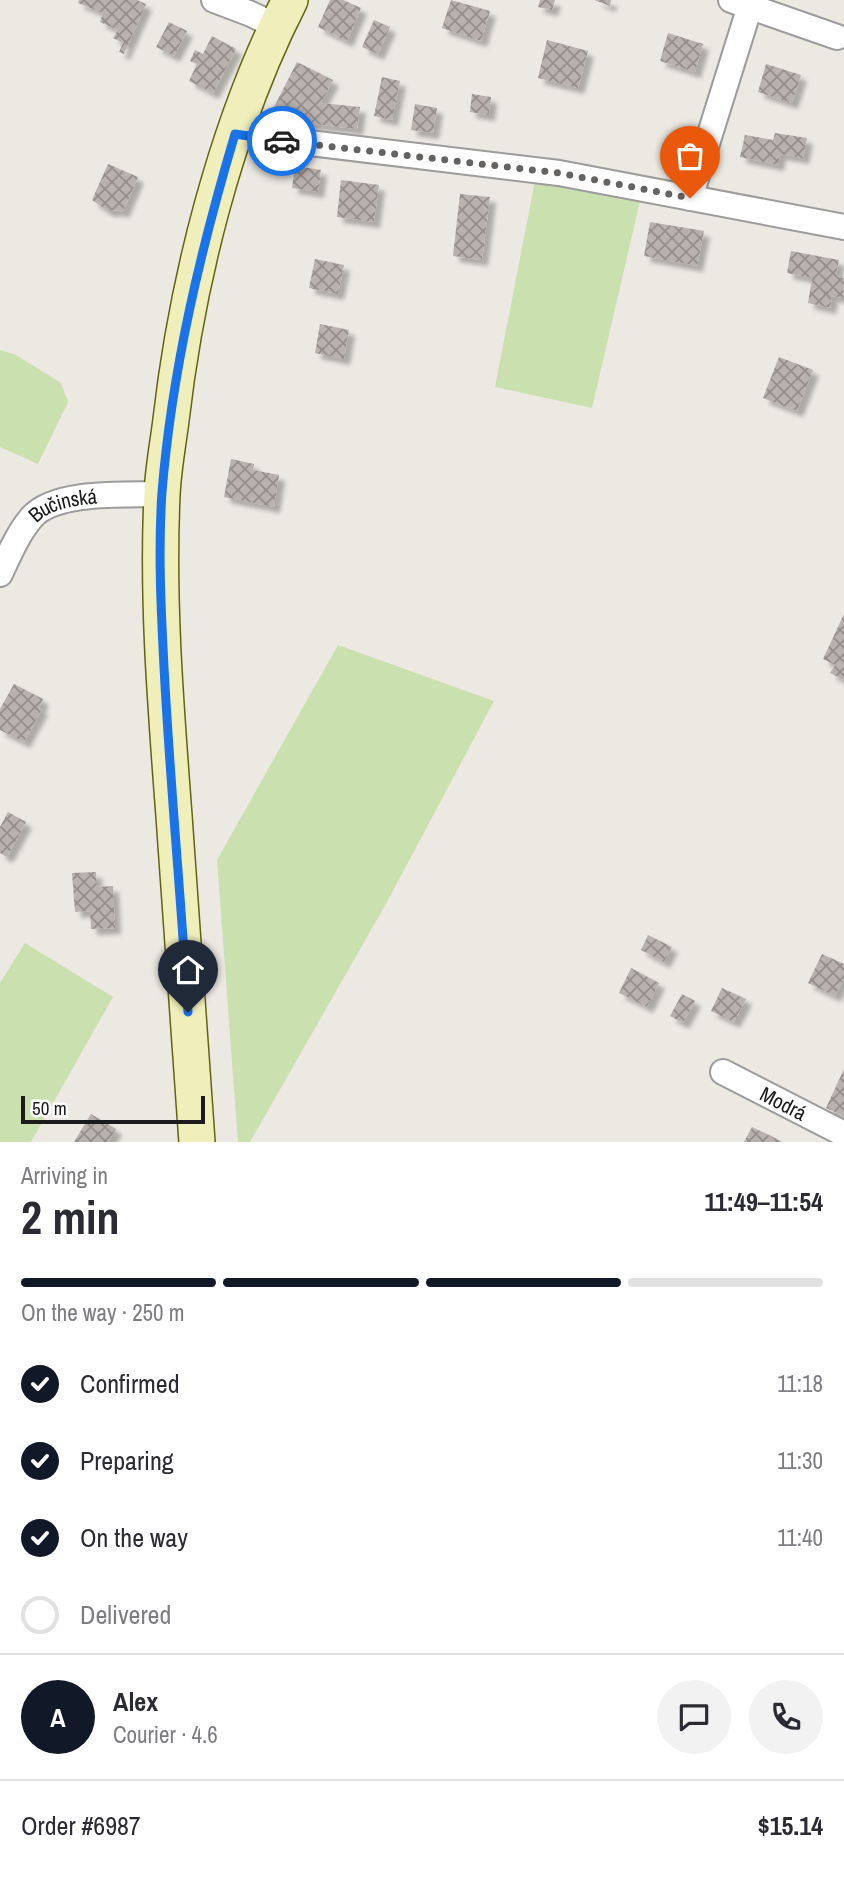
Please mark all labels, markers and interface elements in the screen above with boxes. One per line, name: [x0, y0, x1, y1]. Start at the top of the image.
courier: [247, 106, 317, 176]
icon: car: [263, 122, 301, 160]
pin: [660, 126, 720, 198]
icon: bag: [671, 137, 709, 175]
street label: Bučinská: [21, 481, 99, 528]
pin: [158, 940, 218, 1012]
icon: home: [169, 951, 207, 989]
street label: Modrá: [755, 1079, 812, 1127]
scale bar: [21, 1093, 205, 1125]
text: 50 m: [32, 1095, 67, 1121]
text: Arriving in: [21, 1160, 108, 1191]
text: 11:49–11:54: [704, 1184, 823, 1219]
text: 2 min: [21, 1186, 120, 1248]
text: On the way · 250 m: [21, 1297, 185, 1328]
icon: check: [21, 1365, 59, 1403]
text: Confirmed: [80, 1366, 180, 1401]
text: 11:18: [777, 1368, 823, 1399]
icon: check: [21, 1442, 59, 1480]
text: Preparing: [80, 1443, 174, 1478]
text: 11:30: [777, 1445, 823, 1476]
icon: check: [21, 1519, 59, 1557]
text: On the way: [80, 1520, 188, 1555]
text: 11:40: [777, 1522, 823, 1553]
text: Delivered: [80, 1597, 171, 1632]
button: chat: [657, 1680, 731, 1754]
button: phone: [749, 1680, 823, 1754]
text: Alex: [113, 1684, 158, 1719]
text: A: [50, 1700, 66, 1735]
text: Courier · 4.6: [113, 1719, 218, 1750]
text: Order #6987: [21, 1808, 141, 1843]
text: $15.14: [758, 1808, 823, 1843]

